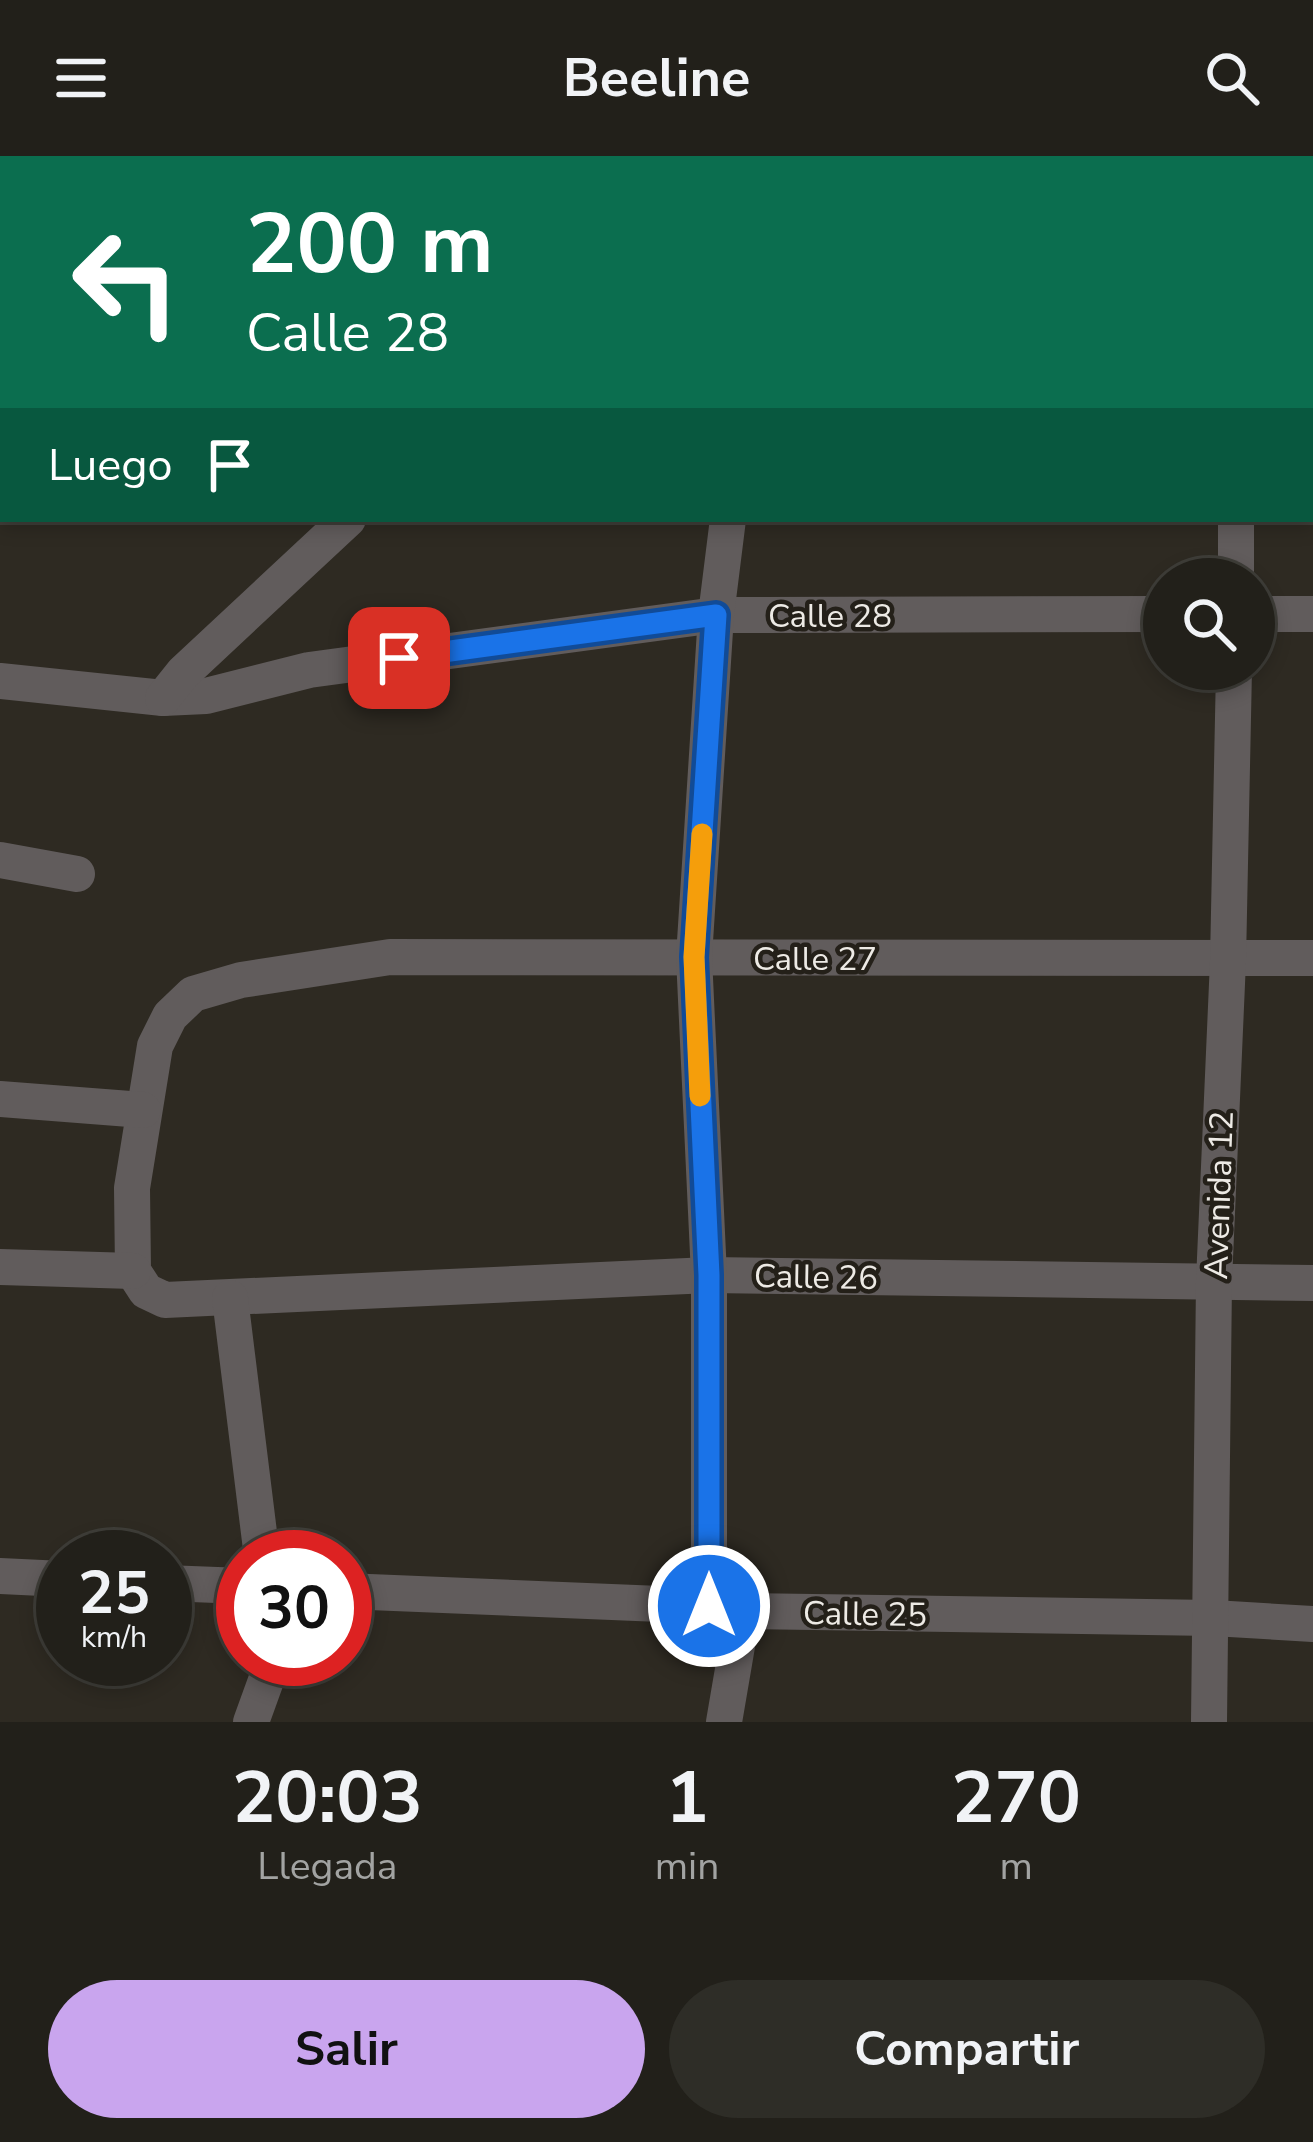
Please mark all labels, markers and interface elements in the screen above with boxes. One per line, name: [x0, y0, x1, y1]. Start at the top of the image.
text: Beeline: [563, 41, 750, 115]
icon: menu: [48, 45, 114, 111]
icon: search: [1199, 45, 1265, 111]
text: 200 m: [246, 187, 494, 302]
icon: left: [48, 204, 204, 360]
text: Calle 28: [246, 296, 449, 370]
icon: arrive: [197, 432, 263, 498]
text: Luego: [48, 435, 173, 496]
map controls: [1143, 558, 1275, 690]
button: search: [1143, 558, 1275, 690]
street label: Calle 28: [768, 594, 892, 639]
pin: [348, 607, 450, 709]
icon: arrive: [366, 625, 432, 691]
street label: Calle 27: [753, 937, 877, 982]
street label: Avenida 12: [1194, 1110, 1245, 1280]
street label: Calle 26: [754, 1254, 878, 1301]
speed limit sign: 30: [216, 1530, 372, 1686]
position arrow: [646, 1543, 772, 1669]
text: 25: [78, 1552, 150, 1634]
street label: Calle 25: [803, 1591, 927, 1638]
text: km/h: [81, 1617, 147, 1658]
text: 20:03: [232, 1749, 423, 1847]
text: 1: [665, 1749, 709, 1847]
text: 270: [951, 1749, 1081, 1847]
text: Llegada: [257, 1840, 397, 1893]
text: min: [655, 1840, 719, 1893]
text: m: [999, 1840, 1033, 1893]
button: Salir: [48, 1980, 645, 2118]
button: Compartir: [669, 1980, 1265, 2118]

